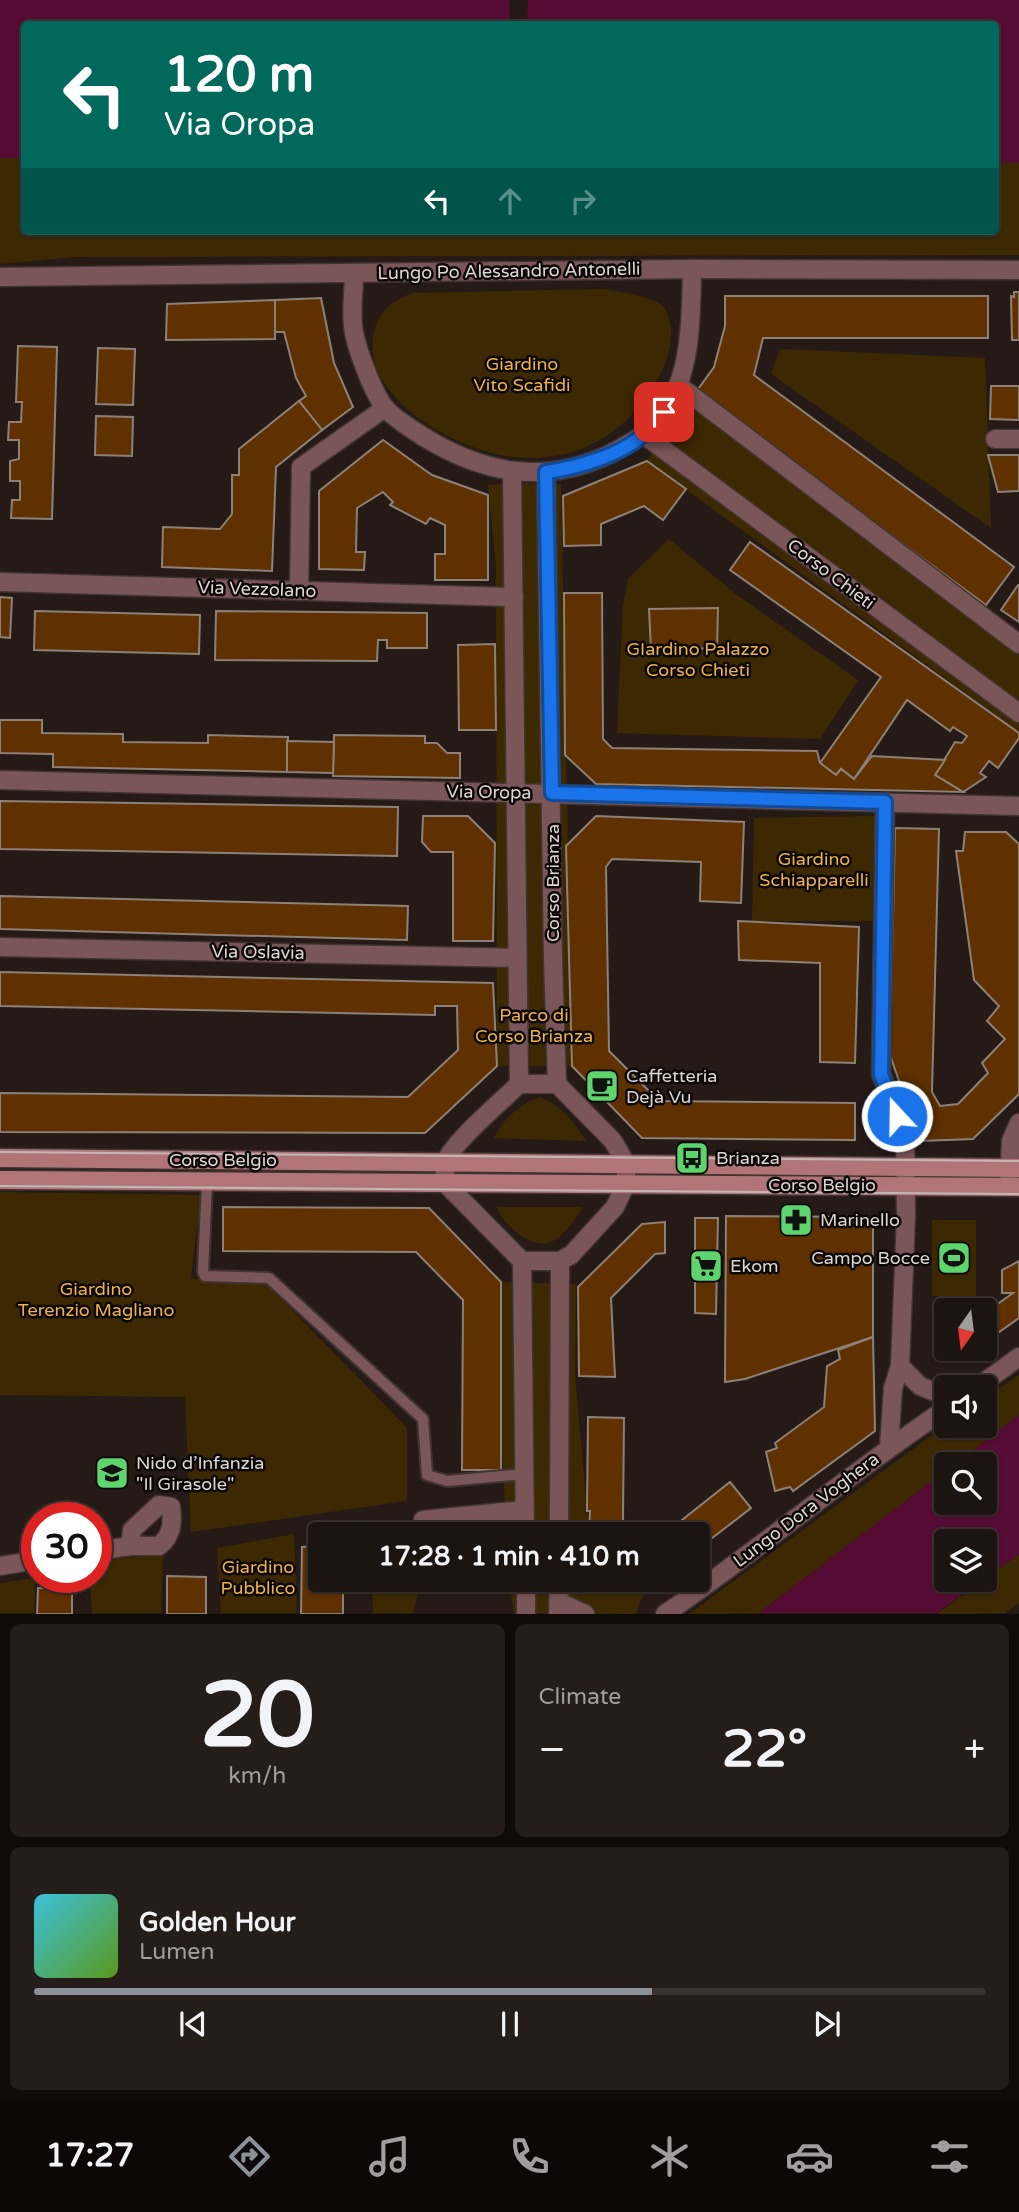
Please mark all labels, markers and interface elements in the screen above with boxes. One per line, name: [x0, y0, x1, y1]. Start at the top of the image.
text: 120 m: [164, 46, 314, 105]
icon: left: [49, 49, 140, 140]
text: Via Oropa: [164, 106, 315, 144]
icon: left: [418, 182, 456, 220]
icon: ahead: [491, 182, 529, 220]
icon: right: [564, 182, 602, 220]
street label: Lungo Po Alessandro Antonelli: [377, 258, 641, 284]
park label: Giardino Vito Scafidi: [473, 353, 571, 396]
pin: [634, 382, 694, 442]
icon: arrive: [645, 393, 683, 431]
street label: Corso Chieti: [783, 534, 879, 614]
street label: Via Vezzolano: [197, 576, 317, 602]
park label: GIardino Palazzo Corso Chieti: [626, 638, 770, 681]
street label: Via Oropa: [446, 780, 532, 804]
street label: Corso Brianza: [542, 824, 564, 942]
park label: Giardino Schiapparelli: [759, 848, 869, 891]
street label: Via Oslavia: [211, 940, 305, 964]
park label: Parco di Corso Brianza: [475, 1004, 593, 1047]
place label: Caffetteria Dejà Vu: [626, 1065, 717, 1108]
cafe icon: Caffetteria Dejà Vu: [583, 1067, 621, 1105]
position arrow: [860, 1079, 934, 1153]
bus stop icon: Brianza: [673, 1139, 711, 1177]
place label: Brianza: [716, 1147, 780, 1169]
street label: Corso Belgio: [169, 1149, 277, 1171]
street label: Corso Belgio: [768, 1174, 876, 1196]
pharmacy icon: Marinello: [777, 1201, 815, 1239]
place label: Marinello: [820, 1209, 900, 1231]
sports icon: Campo Bocce: [935, 1239, 973, 1277]
supermarket icon: Ekom: [687, 1247, 725, 1285]
place label: Campo Bocce: [811, 1247, 930, 1269]
place label: Ekom: [730, 1255, 779, 1277]
park label: Giardino Terenzio Magliano: [18, 1278, 174, 1321]
north arrow: [934, 1298, 998, 1362]
map controls: [934, 1298, 997, 1592]
button: sound: [934, 1375, 997, 1438]
street label: Lungo Dora Voghera: [729, 1448, 883, 1572]
place label: Nido d’Infanzia "Il Girasole": [136, 1452, 264, 1495]
button: search: [934, 1452, 997, 1515]
school or university icon: Nido d’Infanzia "Il Girasole": [93, 1454, 131, 1492]
speed limit sign: 30: [21, 1502, 112, 1593]
button: layers: [934, 1529, 997, 1592]
text: 17:28 · 1 min · 410 m: [378, 1541, 640, 1572]
park label: Giardino Pubblico: [220, 1556, 296, 1599]
text: 20: [200, 1661, 314, 1771]
text: Climate: [539, 1683, 621, 1711]
text: 22°: [722, 1718, 807, 1781]
text: −: [539, 1727, 566, 1773]
text: +: [964, 1727, 985, 1773]
text: km/h: [228, 1762, 286, 1790]
text: Golden Hour: [139, 1907, 296, 1938]
text: Lumen: [139, 1938, 214, 1966]
icon: previous: [174, 2005, 212, 2043]
icon: pause: [491, 2005, 529, 2043]
icon: next: [808, 2005, 846, 2043]
icon: directions: [225, 2132, 274, 2181]
icon: music: [365, 2132, 414, 2181]
icon: phone: [505, 2132, 554, 2181]
icon: climate: [645, 2132, 694, 2181]
icon: car: [785, 2132, 834, 2181]
icon: filters: [925, 2132, 974, 2181]
text: 17:27: [45, 2137, 134, 2175]

